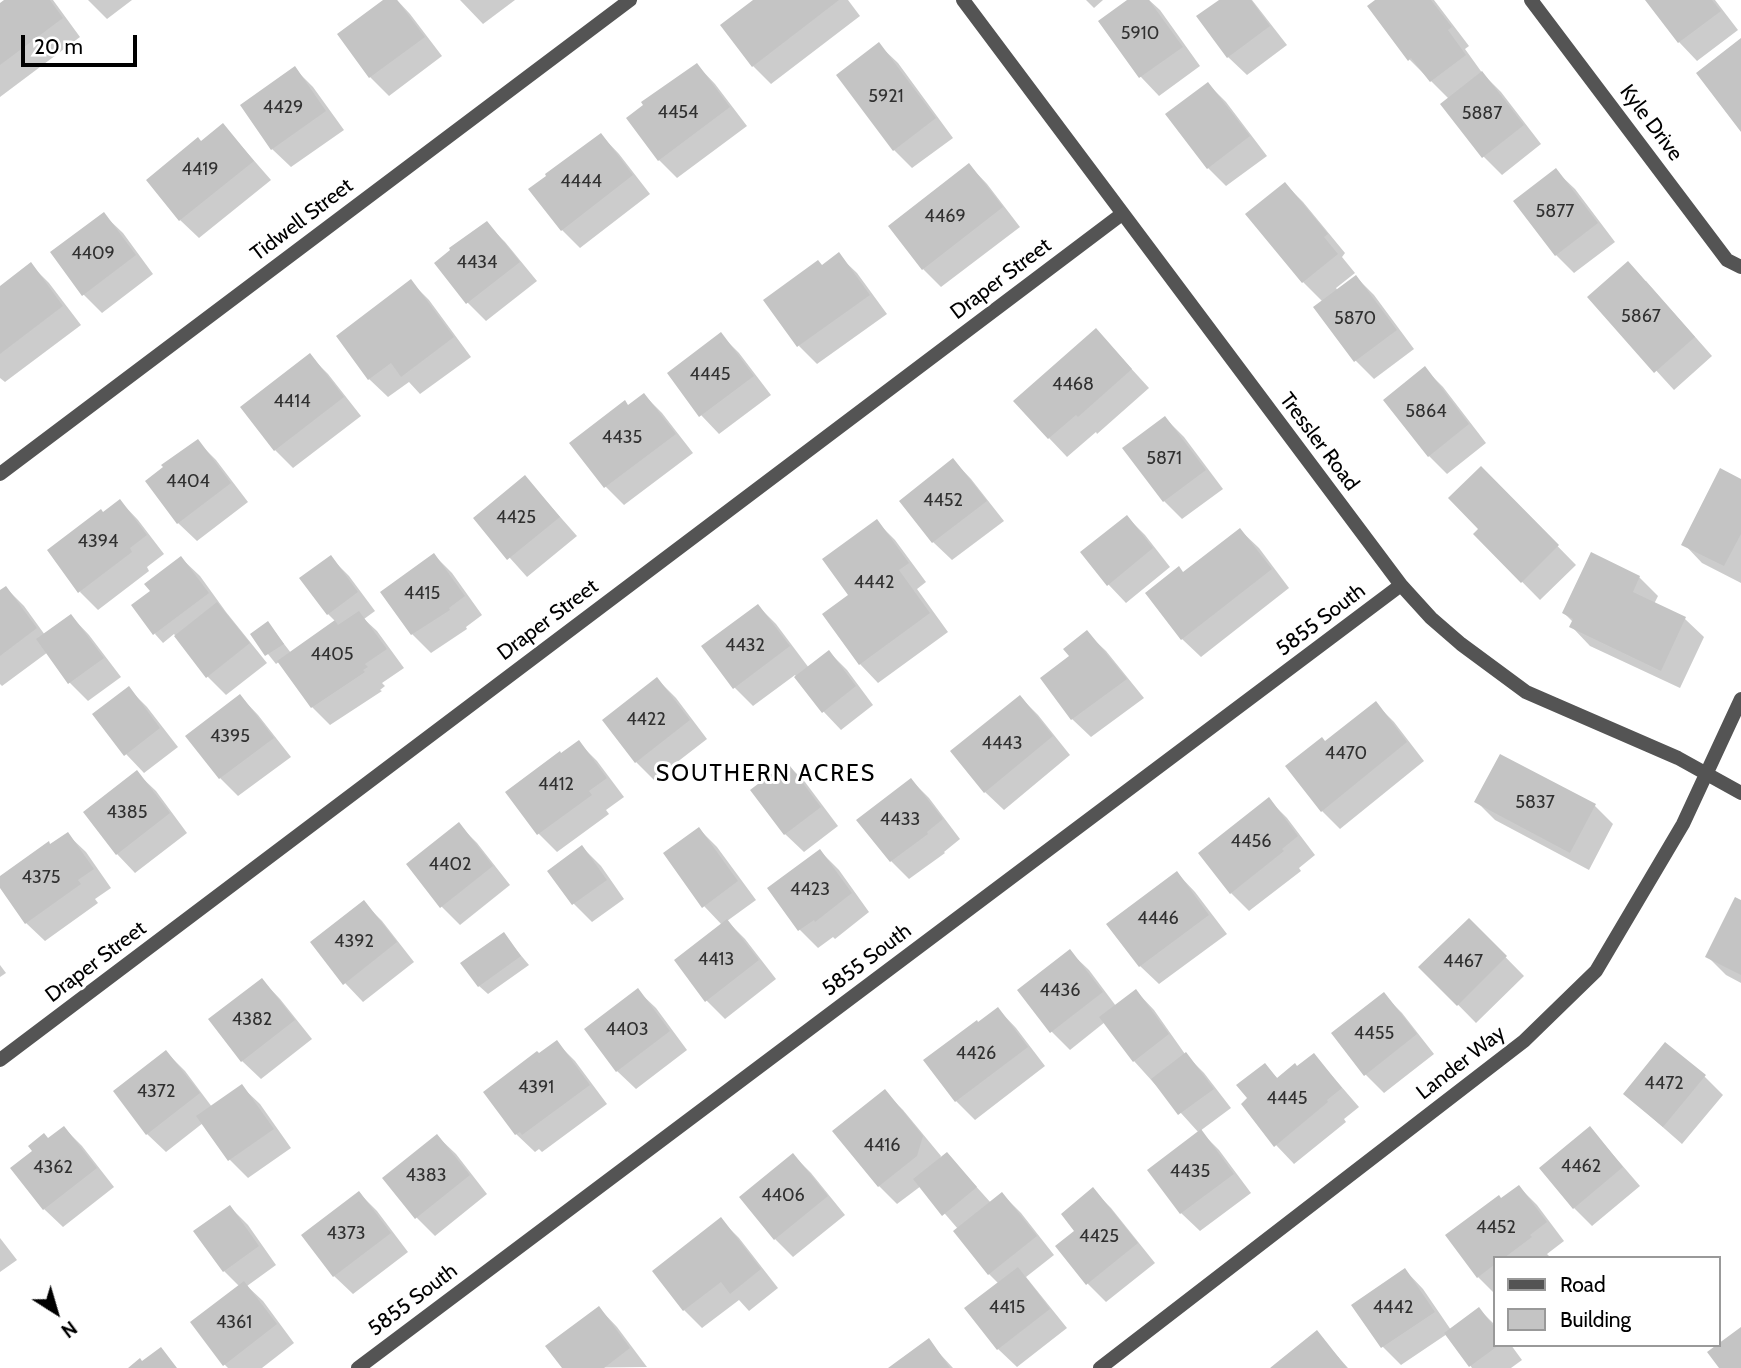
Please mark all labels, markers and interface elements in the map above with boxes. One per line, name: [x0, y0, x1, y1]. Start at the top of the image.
scale bar: [24, 21, 140, 65]
house number: 5910: [1121, 23, 1159, 45]
text: 20 m: [34, 34, 83, 59]
street label: Kyle Drive: [1614, 80, 1688, 166]
house number: 5921: [868, 86, 904, 108]
house number: 4429: [263, 97, 303, 119]
house number: 4454: [658, 102, 698, 124]
house number: 5887: [1462, 103, 1502, 125]
house number: 4419: [182, 159, 218, 181]
house number: 4444: [560, 171, 602, 193]
street label: Tidwell Street: [246, 173, 358, 267]
house number: 5877: [1536, 201, 1574, 223]
house number: 4469: [924, 206, 966, 228]
street label: Draper Street: [946, 233, 1056, 325]
house number: 4409: [71, 243, 115, 265]
house number: 4434: [457, 252, 497, 274]
house number: 5867: [1621, 306, 1661, 328]
house number: 5870: [1334, 308, 1376, 330]
house number: 4445: [690, 364, 730, 386]
house number: 4468: [1052, 374, 1094, 396]
street label: Tressler Road: [1274, 388, 1364, 496]
house number: 4414: [273, 391, 311, 413]
house number: 5864: [1405, 401, 1447, 423]
house number: 4435: [602, 427, 642, 449]
house number: 5871: [1146, 448, 1182, 470]
house number: 4404: [166, 471, 210, 493]
house number: 4452: [923, 490, 963, 512]
house number: 4425: [496, 507, 536, 529]
house number: 4394: [78, 531, 118, 553]
house number: 4442: [854, 572, 894, 594]
street label: Draper Street: [493, 574, 603, 666]
street label: 5855 South: [1272, 578, 1370, 662]
house number: 4415: [404, 583, 440, 605]
house number: 4432: [725, 635, 765, 657]
house number: 4405: [310, 644, 354, 666]
house number: 4422: [626, 709, 666, 731]
house number: 4395: [210, 726, 250, 748]
house number: 4443: [982, 733, 1022, 755]
house number: 4470: [1325, 743, 1367, 765]
district label: SOUTHERN ACRES: [658, 760, 874, 788]
house number: 4412: [538, 774, 574, 796]
house number: 5837: [1515, 792, 1555, 814]
house number: 4385: [107, 802, 147, 824]
house number: 4433: [880, 809, 920, 831]
house number: 4456: [1231, 831, 1271, 853]
house number: 4402: [429, 854, 471, 876]
house number: 4375: [22, 867, 60, 889]
house number: 4423: [790, 879, 830, 901]
house number: 4446: [1137, 908, 1179, 930]
street label: Draper Street: [41, 916, 151, 1008]
street label: 5855 South: [818, 918, 916, 1002]
house number: 4392: [334, 931, 374, 953]
house number: 4413: [698, 949, 734, 971]
house number: 4467: [1443, 951, 1483, 973]
house number: 4436: [1040, 980, 1080, 1002]
house number: 4382: [232, 1009, 272, 1031]
house number: 4403: [605, 1019, 649, 1041]
street label: Lander Way: [1412, 1021, 1510, 1105]
house number: 4455: [1354, 1023, 1394, 1045]
house number: 4426: [956, 1043, 996, 1065]
house number: 4472: [1644, 1073, 1684, 1095]
house number: 4391: [518, 1077, 554, 1099]
house number: 4372: [137, 1081, 175, 1103]
house number: 4445: [1267, 1088, 1307, 1110]
house number: 4416: [864, 1135, 900, 1157]
house number: 4462: [1561, 1156, 1601, 1178]
house number: 4362: [33, 1157, 73, 1179]
house number: 4435: [1170, 1161, 1210, 1183]
house number: 4383: [406, 1165, 446, 1187]
house number: 4406: [761, 1185, 805, 1207]
house number: 4452: [1476, 1217, 1516, 1239]
house number: 4373: [327, 1223, 365, 1245]
house number: 4425: [1079, 1226, 1119, 1248]
legend: [1492, 1256, 1720, 1347]
street label: 5855 South: [364, 1258, 462, 1342]
text: Road: [1560, 1272, 1606, 1297]
north arrow: [21, 1277, 91, 1347]
house number: 4415: [989, 1297, 1025, 1319]
house number: 4442: [1373, 1297, 1413, 1319]
text: Building: [1560, 1307, 1631, 1332]
house number: 4361: [216, 1312, 252, 1334]
text: N: [57, 1316, 81, 1342]

